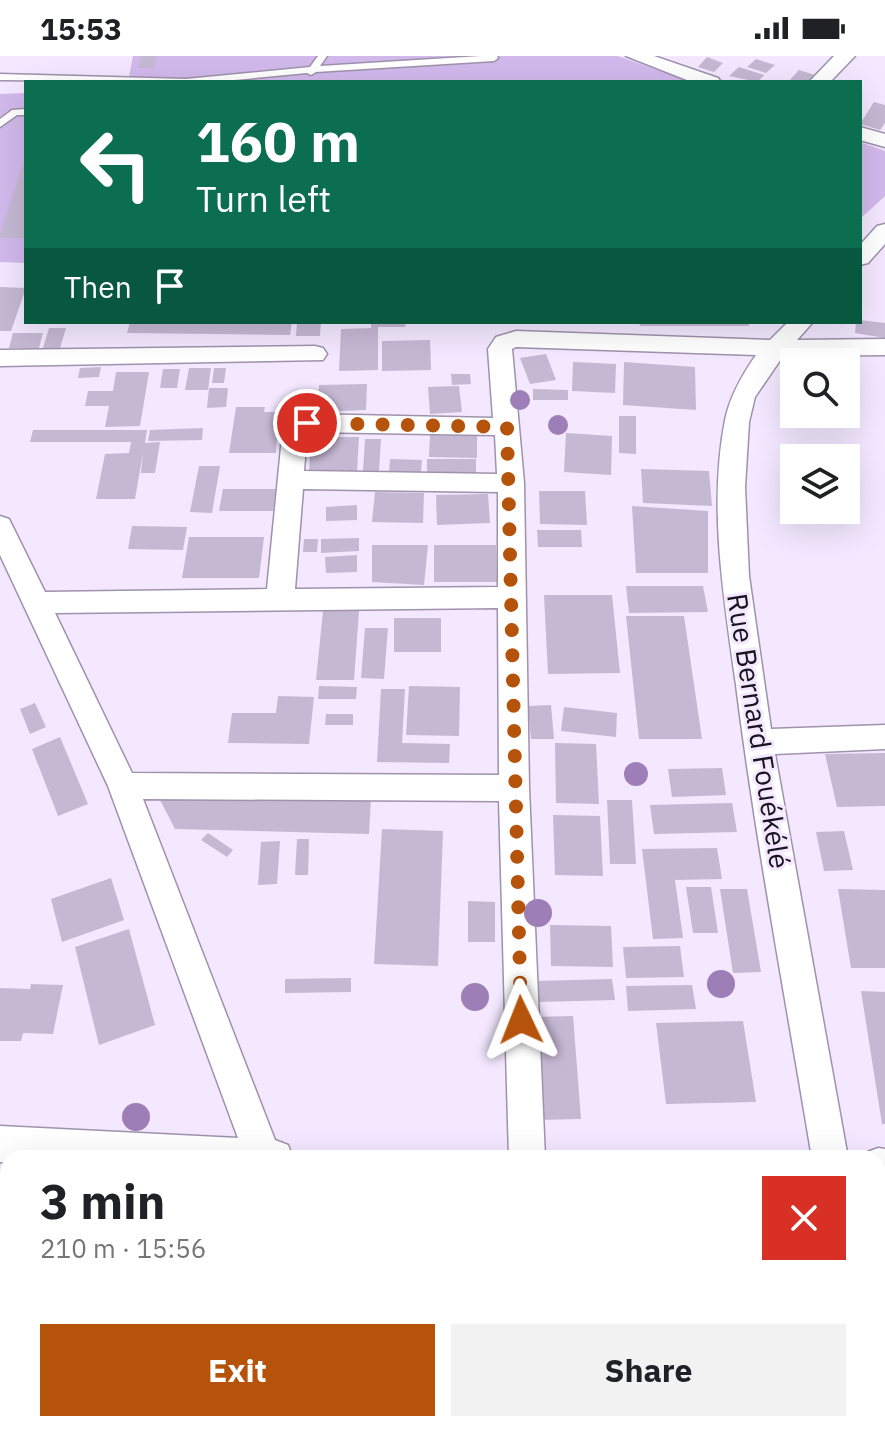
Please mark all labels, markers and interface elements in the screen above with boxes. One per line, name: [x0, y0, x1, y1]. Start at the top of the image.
text: 15:53: [40, 9, 122, 48]
text: 160 m: [196, 105, 360, 177]
icon: left: [64, 112, 168, 216]
text: Turn left: [196, 175, 331, 222]
icon: arrive: [148, 264, 192, 308]
text: Then: [64, 267, 132, 306]
map controls: [780, 348, 860, 524]
button: search: [780, 348, 860, 428]
pin: [273, 389, 341, 457]
icon: arrive: [285, 401, 329, 445]
button: layers: [780, 444, 860, 524]
street label: Rue Bernard Fouékélé: [719, 591, 799, 871]
position arrow: [479, 978, 563, 1062]
text: 3 min: [40, 1170, 165, 1232]
button: close: [762, 1176, 846, 1260]
text: 210 m · 15:56: [40, 1231, 206, 1265]
button: Exit: [40, 1324, 435, 1416]
button: Share: [451, 1324, 846, 1416]

